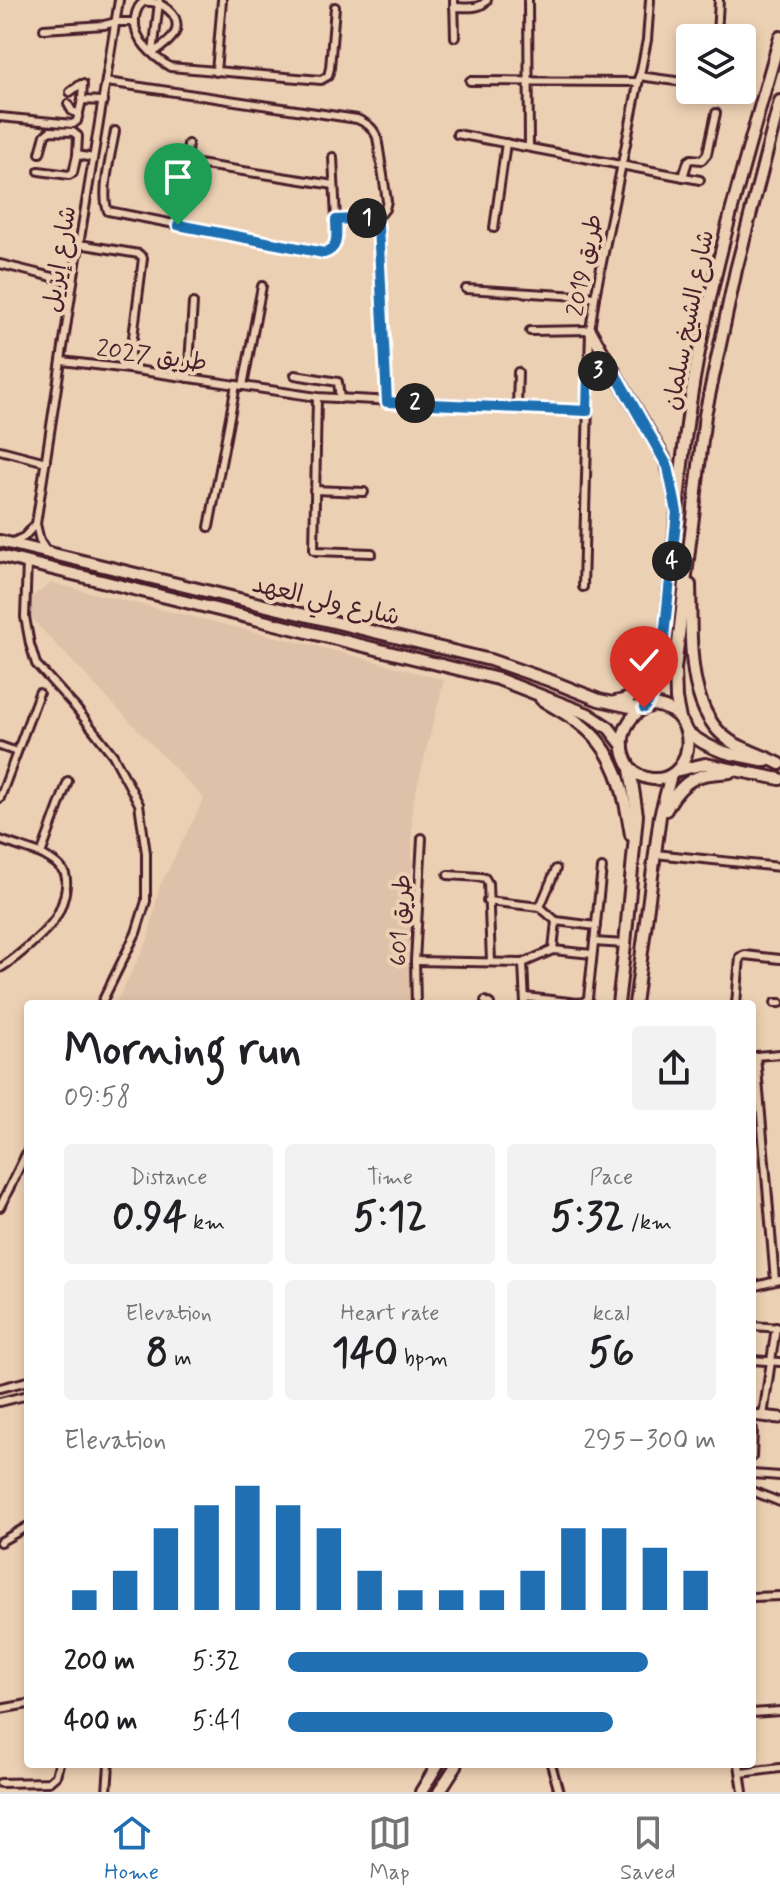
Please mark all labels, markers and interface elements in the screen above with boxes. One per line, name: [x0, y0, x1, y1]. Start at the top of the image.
map controls: [676, 24, 756, 104]
button: layers: [676, 24, 756, 104]
pin: [144, 143, 212, 225]
icon: arrive: [156, 155, 200, 199]
pin: 1: [347, 198, 387, 238]
street label: شارع إيزيل: [37, 204, 84, 315]
text: 1: [362, 204, 372, 232]
street label: طريق 2019: [560, 212, 611, 319]
street label: شارع الشيخ سلمان: [657, 228, 722, 413]
street label: طريق 2027: [95, 333, 209, 380]
pin: 3: [578, 351, 618, 391]
text: 3: [593, 357, 603, 385]
pin: 2: [395, 383, 435, 423]
text: 2: [410, 389, 420, 417]
pin: 4: [652, 541, 692, 581]
text: 4: [666, 547, 678, 575]
street label: شارع ولي العهد: [248, 569, 402, 637]
pin: [610, 626, 678, 708]
icon: check: [622, 638, 666, 682]
street label: طريق 601: [384, 873, 419, 967]
text: Morning run: [64, 1022, 301, 1080]
button: share: [632, 1026, 716, 1110]
text: 09:58: [64, 1081, 131, 1115]
text: Distance: [130, 1164, 207, 1192]
text: Time: [367, 1164, 413, 1192]
text: Pace: [589, 1164, 633, 1192]
text: 0.94: [112, 1192, 187, 1244]
text: 5:12: [353, 1192, 427, 1244]
text: 5:32: [551, 1192, 624, 1244]
text: km: [187, 1209, 225, 1237]
text: /km: [624, 1209, 672, 1237]
text: Elevation: [125, 1300, 212, 1328]
text: Heart rate: [341, 1300, 439, 1328]
text: kcal: [593, 1300, 630, 1328]
text: 8: [146, 1328, 168, 1380]
text: 140: [332, 1328, 398, 1380]
text: 56: [588, 1328, 634, 1380]
text: m: [168, 1345, 192, 1373]
text: bpm: [398, 1345, 448, 1373]
text: Elevation: [64, 1424, 166, 1458]
text: 295–300 m: [583, 1424, 716, 1458]
text: 200 m: [64, 1645, 135, 1679]
text: 5:32: [192, 1645, 240, 1679]
text: 400 m: [64, 1705, 137, 1739]
text: 5:41: [192, 1705, 241, 1739]
tab: Home: [104, 1811, 159, 1887]
tab: Map: [368, 1811, 412, 1887]
tab: Saved: [620, 1811, 676, 1887]

